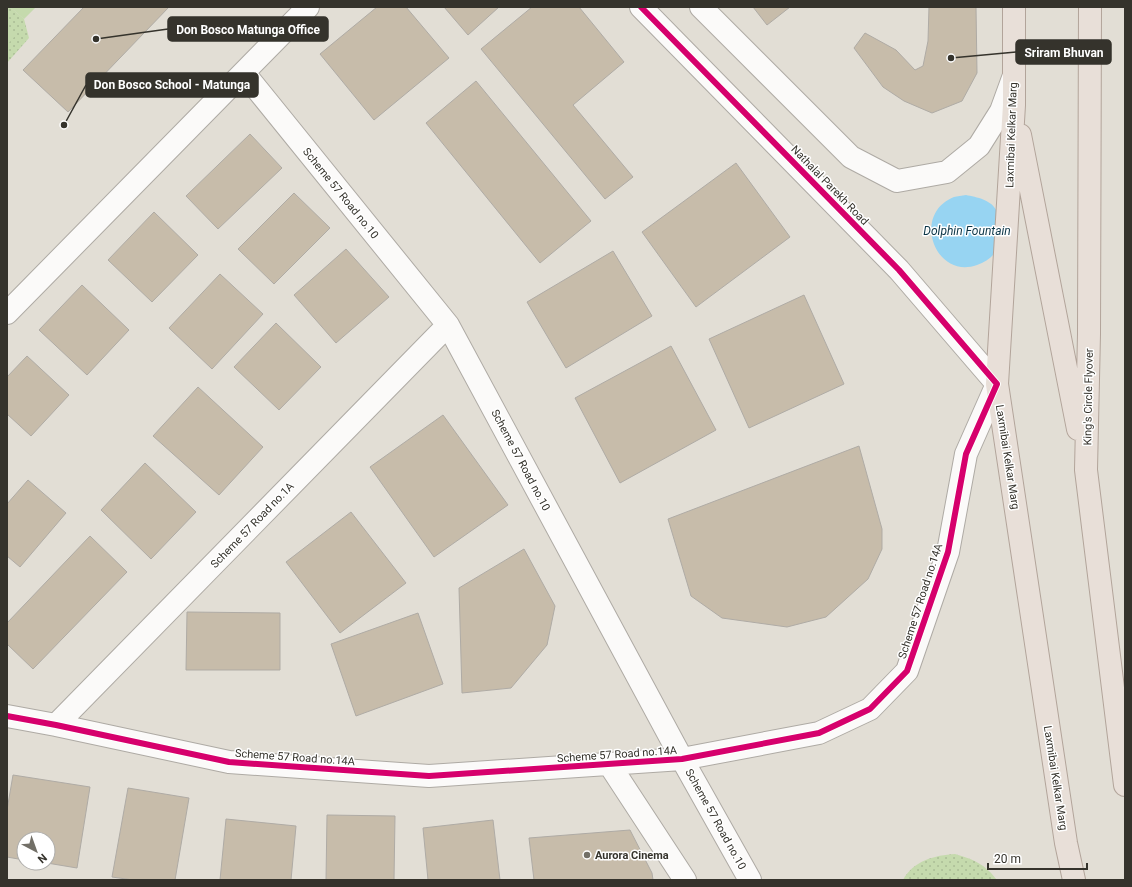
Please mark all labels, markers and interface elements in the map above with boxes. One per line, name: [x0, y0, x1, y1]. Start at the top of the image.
callout: Don Bosco Matunga Office: [168, 17, 328, 41]
text: Don Bosco Matunga Office: [176, 23, 320, 37]
callout: Sriram Bhuvan: [1016, 40, 1111, 64]
text: Sriram Bhuvan: [1024, 46, 1104, 60]
callout: Don Bosco School - Matunga: [86, 73, 258, 97]
text: Don Bosco School - Matunga: [94, 78, 251, 92]
street label: Laxmibai Kelkar Marg: [1003, 82, 1020, 188]
street label: Nathalal Parekh Road: [788, 143, 871, 228]
street label: Scheme 57 Road no.10: [300, 145, 381, 241]
water label: Dolphin Fountain: [923, 224, 1011, 238]
street label: King's Circle Flyover: [1081, 348, 1096, 446]
street label: Laxmibai Kelkar Marg: [993, 404, 1022, 510]
street label: Scheme 57 Road no.10: [488, 407, 553, 513]
street label: Scheme 57 Road no.1A: [208, 479, 297, 571]
street label: Scheme 57 Road no.14A: [896, 541, 945, 660]
street label: Laxmibai Kelkar Marg: [1041, 725, 1070, 831]
street label: Scheme 57 Road no.14A: [557, 744, 678, 765]
street label: Scheme 57 Road no.14A: [235, 747, 356, 768]
street label: Scheme 57 Road no.10: [682, 767, 749, 872]
north arrow: [16, 831, 56, 871]
scale bar: [988, 845, 1087, 871]
place label: Aurora Cinema: [595, 849, 669, 862]
marker: Aurora Cinema: [582, 850, 592, 860]
text: N: [35, 851, 49, 866]
text: 20 m: [994, 852, 1021, 866]

